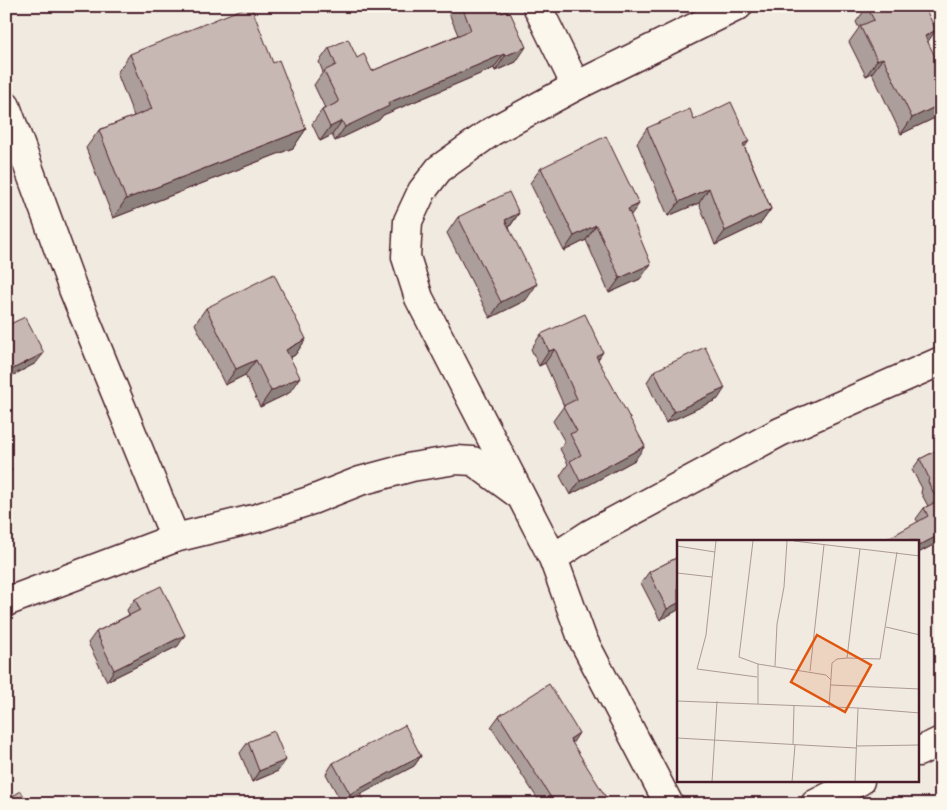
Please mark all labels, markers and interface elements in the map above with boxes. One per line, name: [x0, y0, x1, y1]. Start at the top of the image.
inset map: [677, 540, 920, 782]

